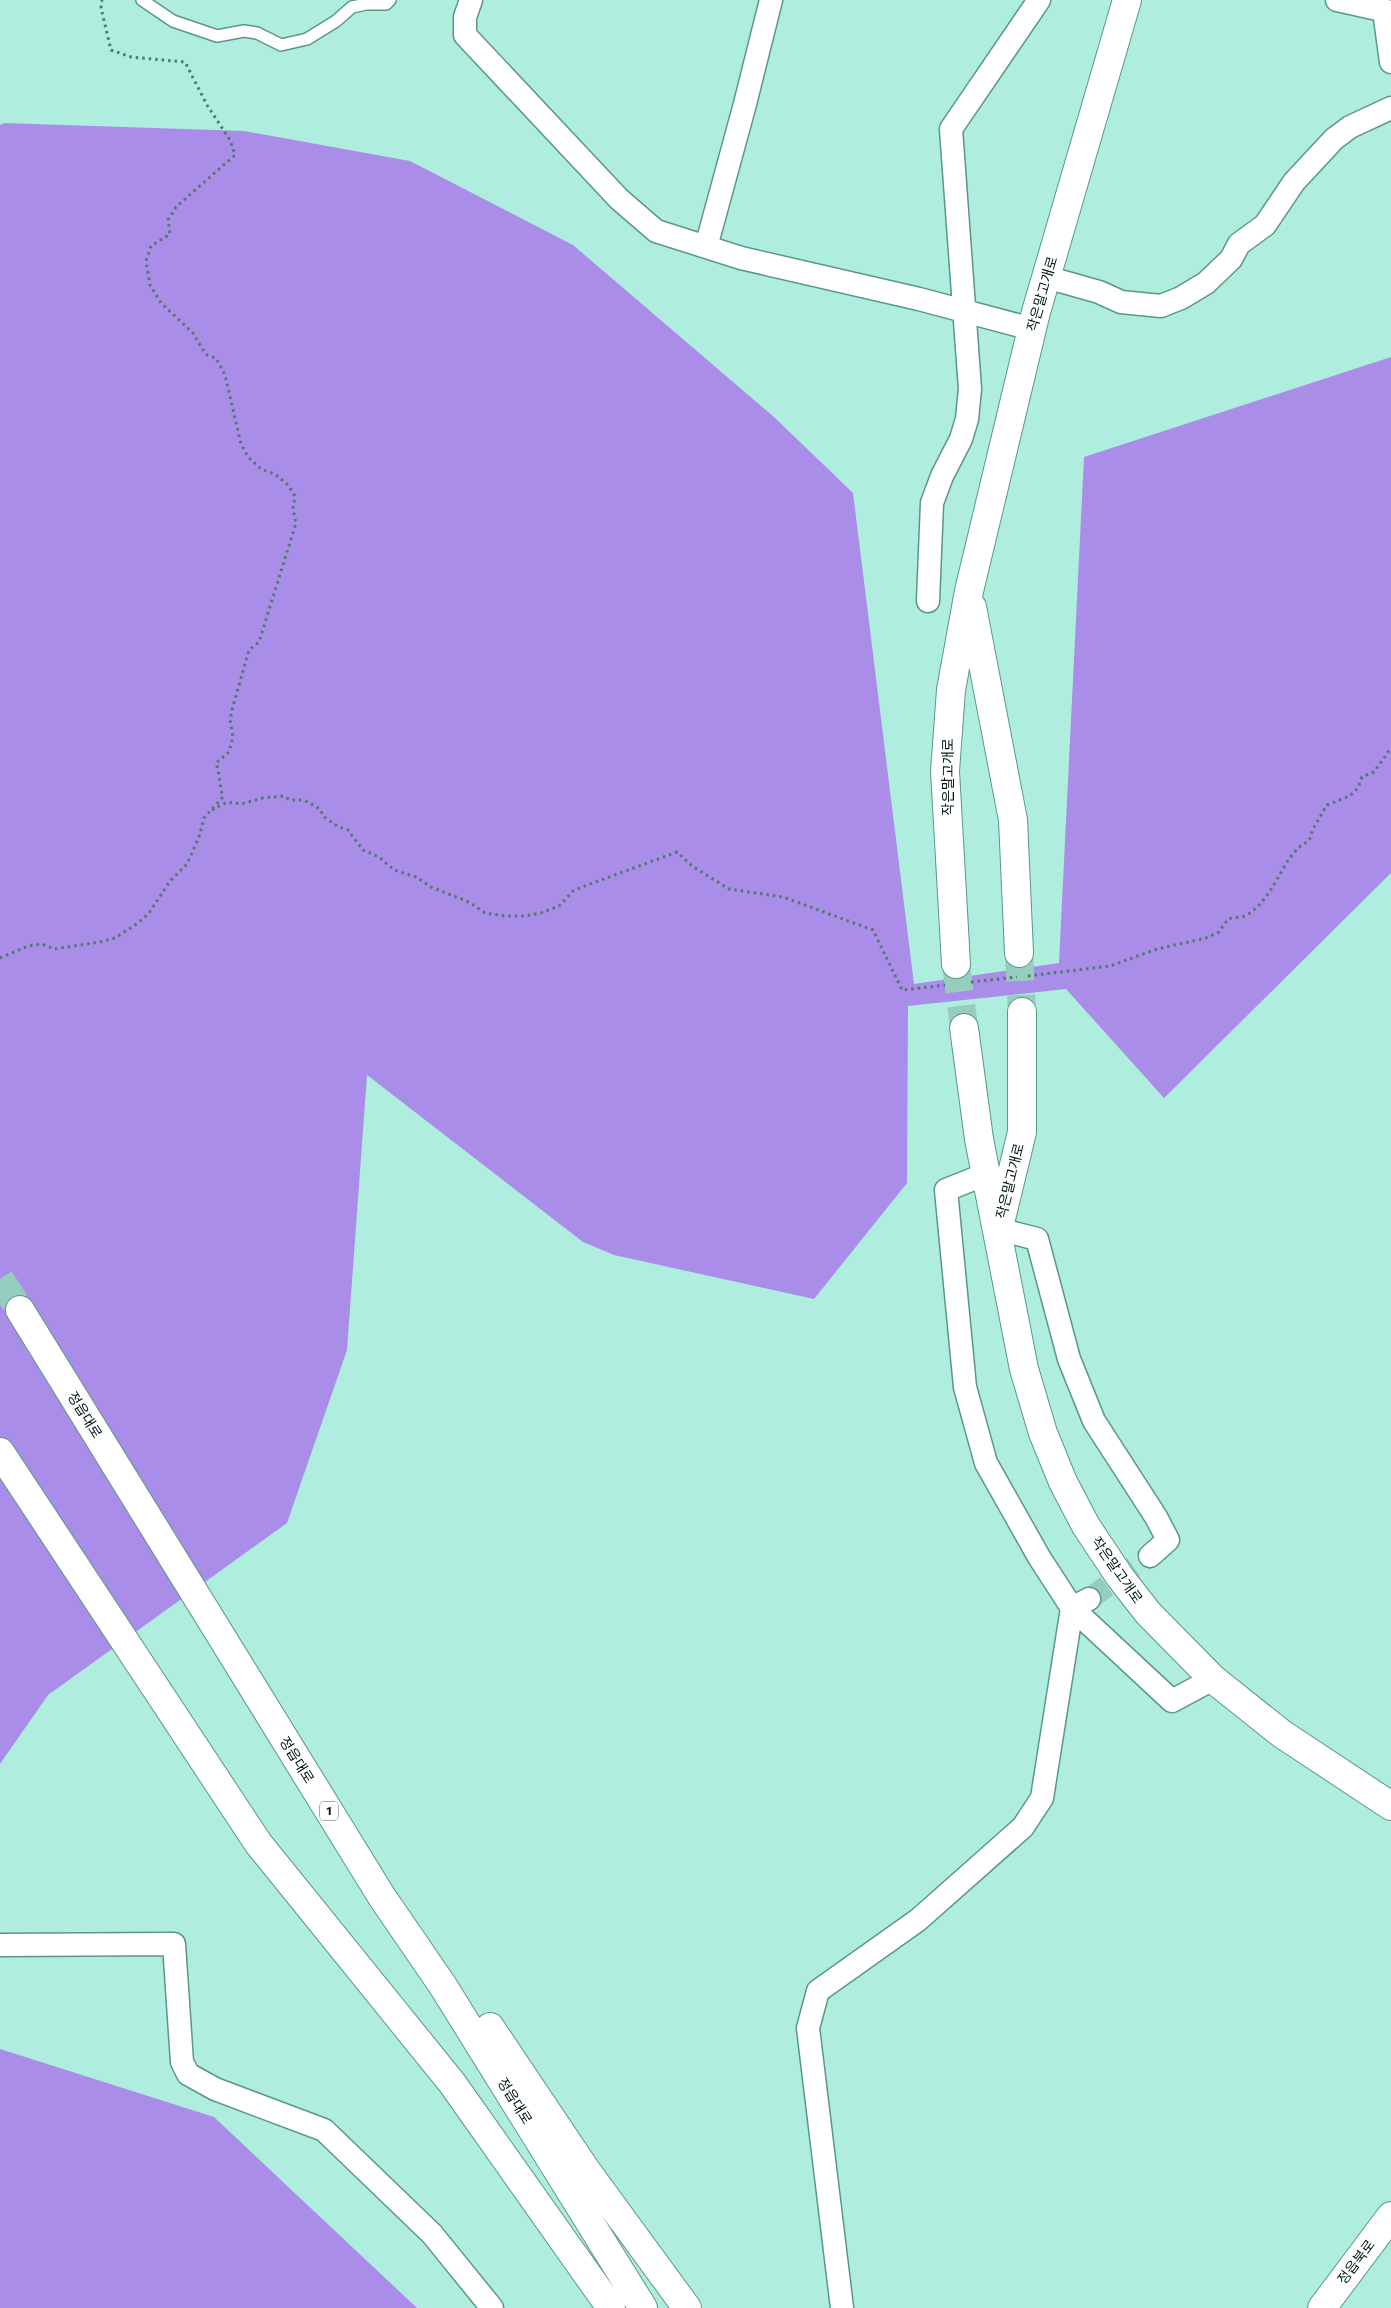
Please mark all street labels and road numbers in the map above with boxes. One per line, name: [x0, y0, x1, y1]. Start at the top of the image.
street label: 작은말고개로: [1023, 254, 1060, 333]
street label: 작은말고개로: [939, 738, 956, 816]
street label: 작은말고개로: [992, 1141, 1027, 1220]
street label: 정읍대로: [65, 1388, 106, 1441]
street label: 작은말고개로: [1088, 1533, 1147, 1606]
street label: 정읍대로: [277, 1733, 318, 1786]
road number: 1: [320, 1802, 338, 1820]
street label: 정읍대로: [495, 2074, 536, 2127]
street label: 정읍북로: [1333, 2236, 1378, 2287]

